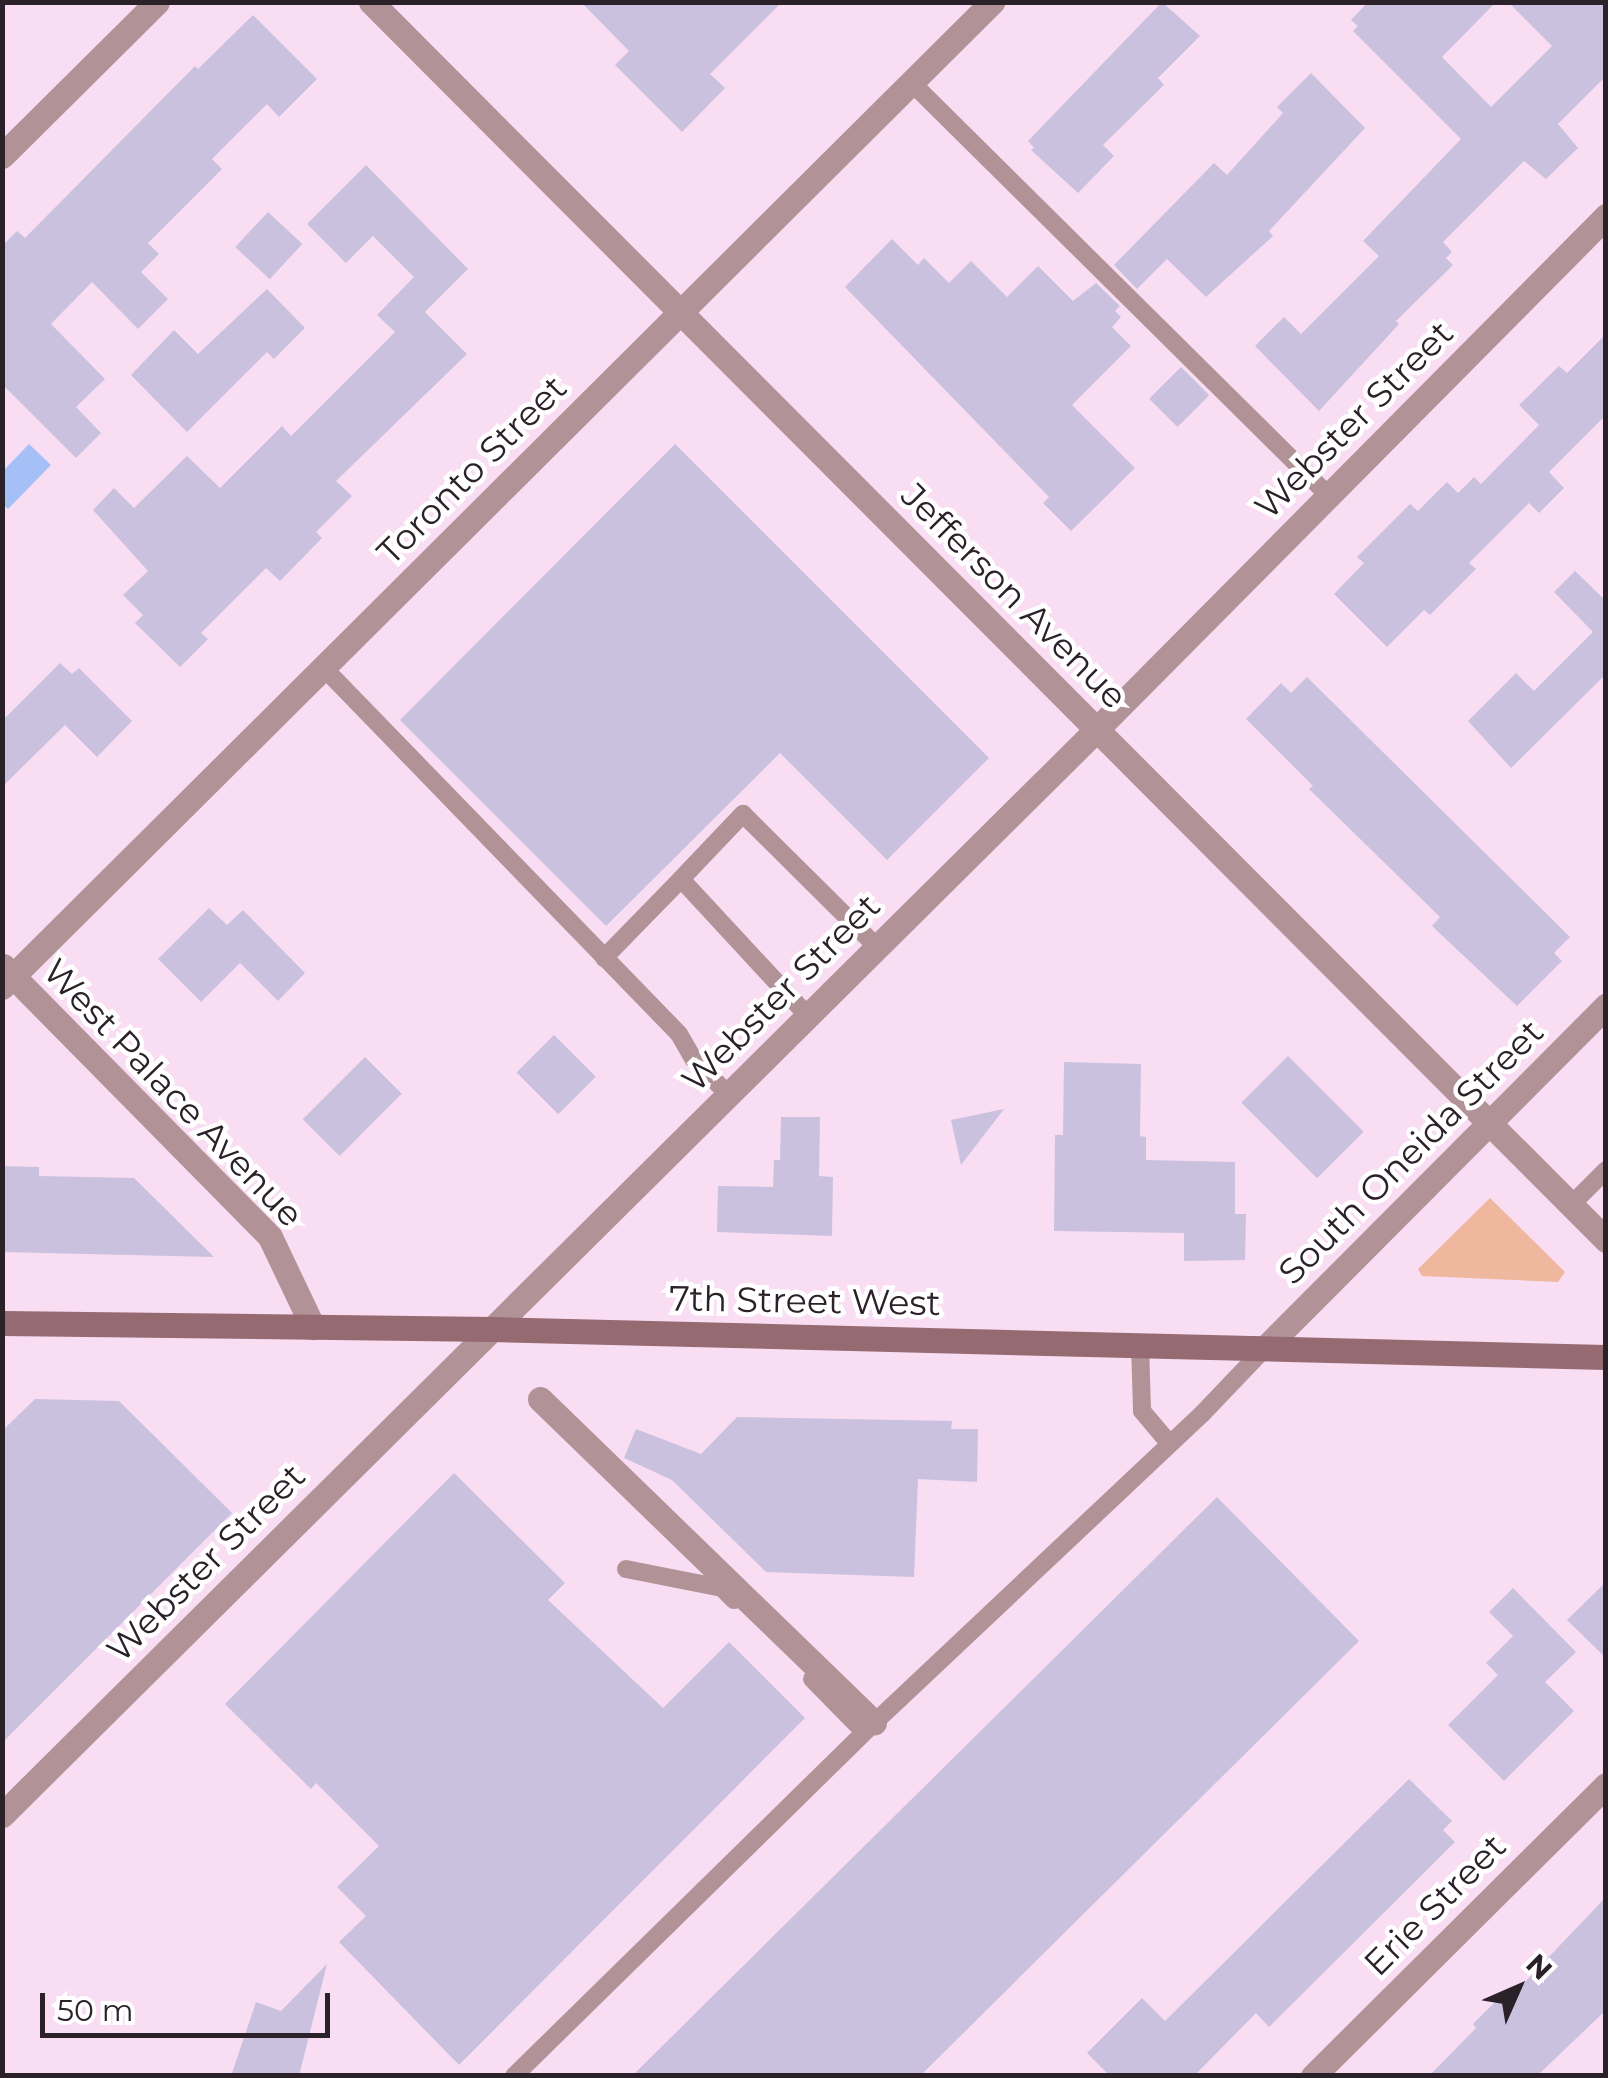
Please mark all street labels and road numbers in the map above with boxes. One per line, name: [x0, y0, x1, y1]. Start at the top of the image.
street label: Webster Street: [1246, 312, 1462, 528]
street label: Toronto Street: [369, 367, 575, 573]
street label: Jefferson Avenue: [893, 475, 1135, 717]
street label: Webster Street: [673, 885, 889, 1101]
street label: West Palace Avenue: [34, 950, 312, 1236]
street label: South Oneida Street: [1270, 1011, 1552, 1293]
street label: 7th Street West: [669, 1278, 941, 1324]
street label: Webster Street: [98, 1455, 314, 1671]
street label: Erie Street: [1356, 1826, 1514, 1984]

